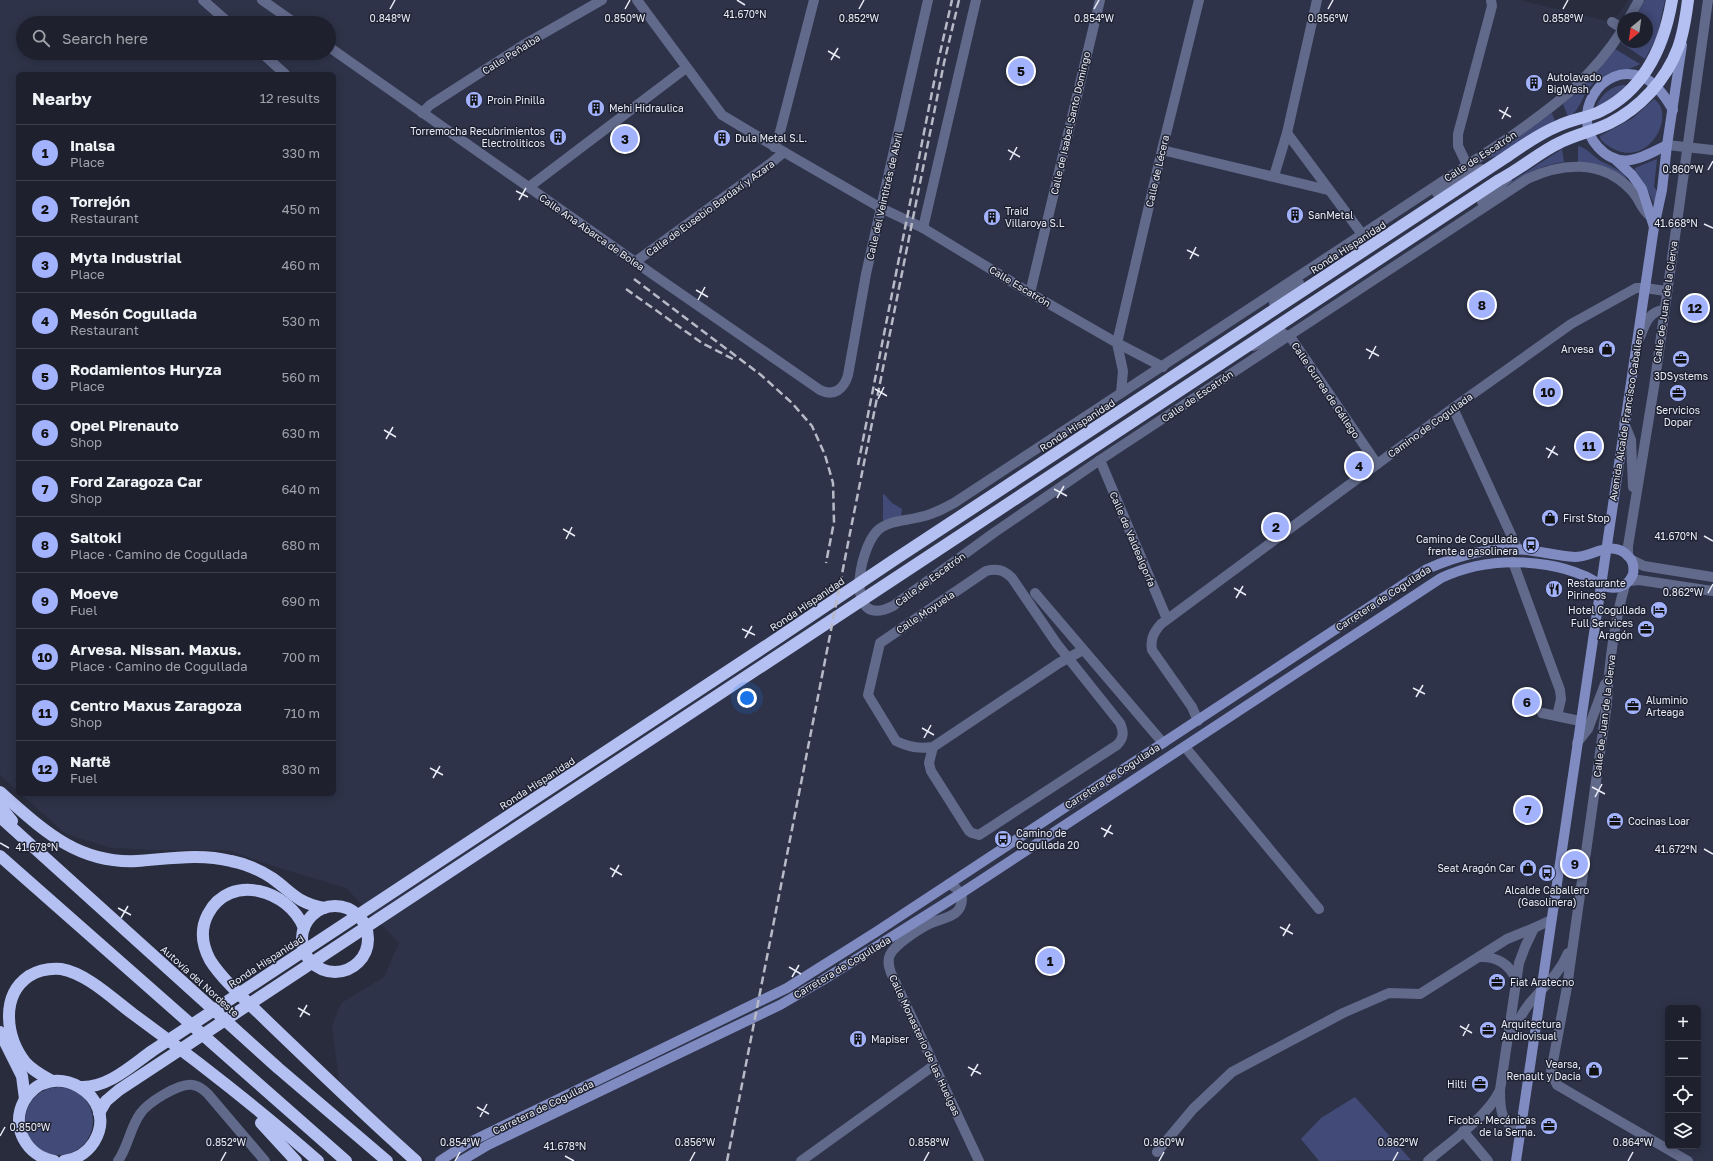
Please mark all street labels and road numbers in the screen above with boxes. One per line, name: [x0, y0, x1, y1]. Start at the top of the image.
street label: Calle Peñalba: [480, 31, 542, 77]
street label: Calle de Isabel Santo Domingo: [1048, 50, 1092, 196]
street label: Calle de Escatrón: [1442, 128, 1518, 184]
street label: Calle del Veintitrés de Abril: [863, 131, 905, 261]
street label: Calle de Lécera: [1143, 134, 1171, 208]
street label: Calle de Eusebio Bardaxí y Azara: [643, 157, 777, 259]
street label: Calle Ana Abarca de Bolea: [537, 191, 647, 273]
street label: Ronda Hispanidad: [1308, 218, 1388, 276]
street label: Calle de Juan de la Cierva: [1650, 240, 1680, 364]
street label: Calle Escatrón: [987, 263, 1053, 309]
street label: Avenida Alcalde Francisco Caballero: [1606, 328, 1646, 502]
street label: Calle Gurrea de Gállego: [1289, 340, 1363, 440]
street label: Calle de Escatrón: [1159, 368, 1235, 424]
street label: Camino de Cogullada: [1385, 390, 1475, 460]
street label: Ronda Hispanidad: [1037, 396, 1117, 454]
street label: Calle de Valdealgorfa: [1107, 490, 1159, 588]
street label: Calle de Escatrón: [893, 550, 967, 608]
street label: Carretera de Cogullada: [1333, 563, 1433, 633]
street label: Ronda Hispanidad: [767, 575, 847, 633]
street label: Calle Moyuela: [894, 588, 956, 636]
street label: Calle de Juan de la Cierva: [1591, 654, 1617, 778]
street label: Carretera de Cogullada: [1062, 741, 1162, 811]
street label: Ronda Hispanidad: [497, 754, 577, 812]
street label: Ronda Hispanidad: [226, 932, 306, 990]
street label: Carretera de Cogullada: [791, 933, 893, 1001]
street label: Autovía del Nordeste: [158, 943, 242, 1019]
street label: Calle Monasterio de las Huelgas: [887, 973, 963, 1117]
street label: Carretera de Cogullada: [490, 1077, 596, 1137]

